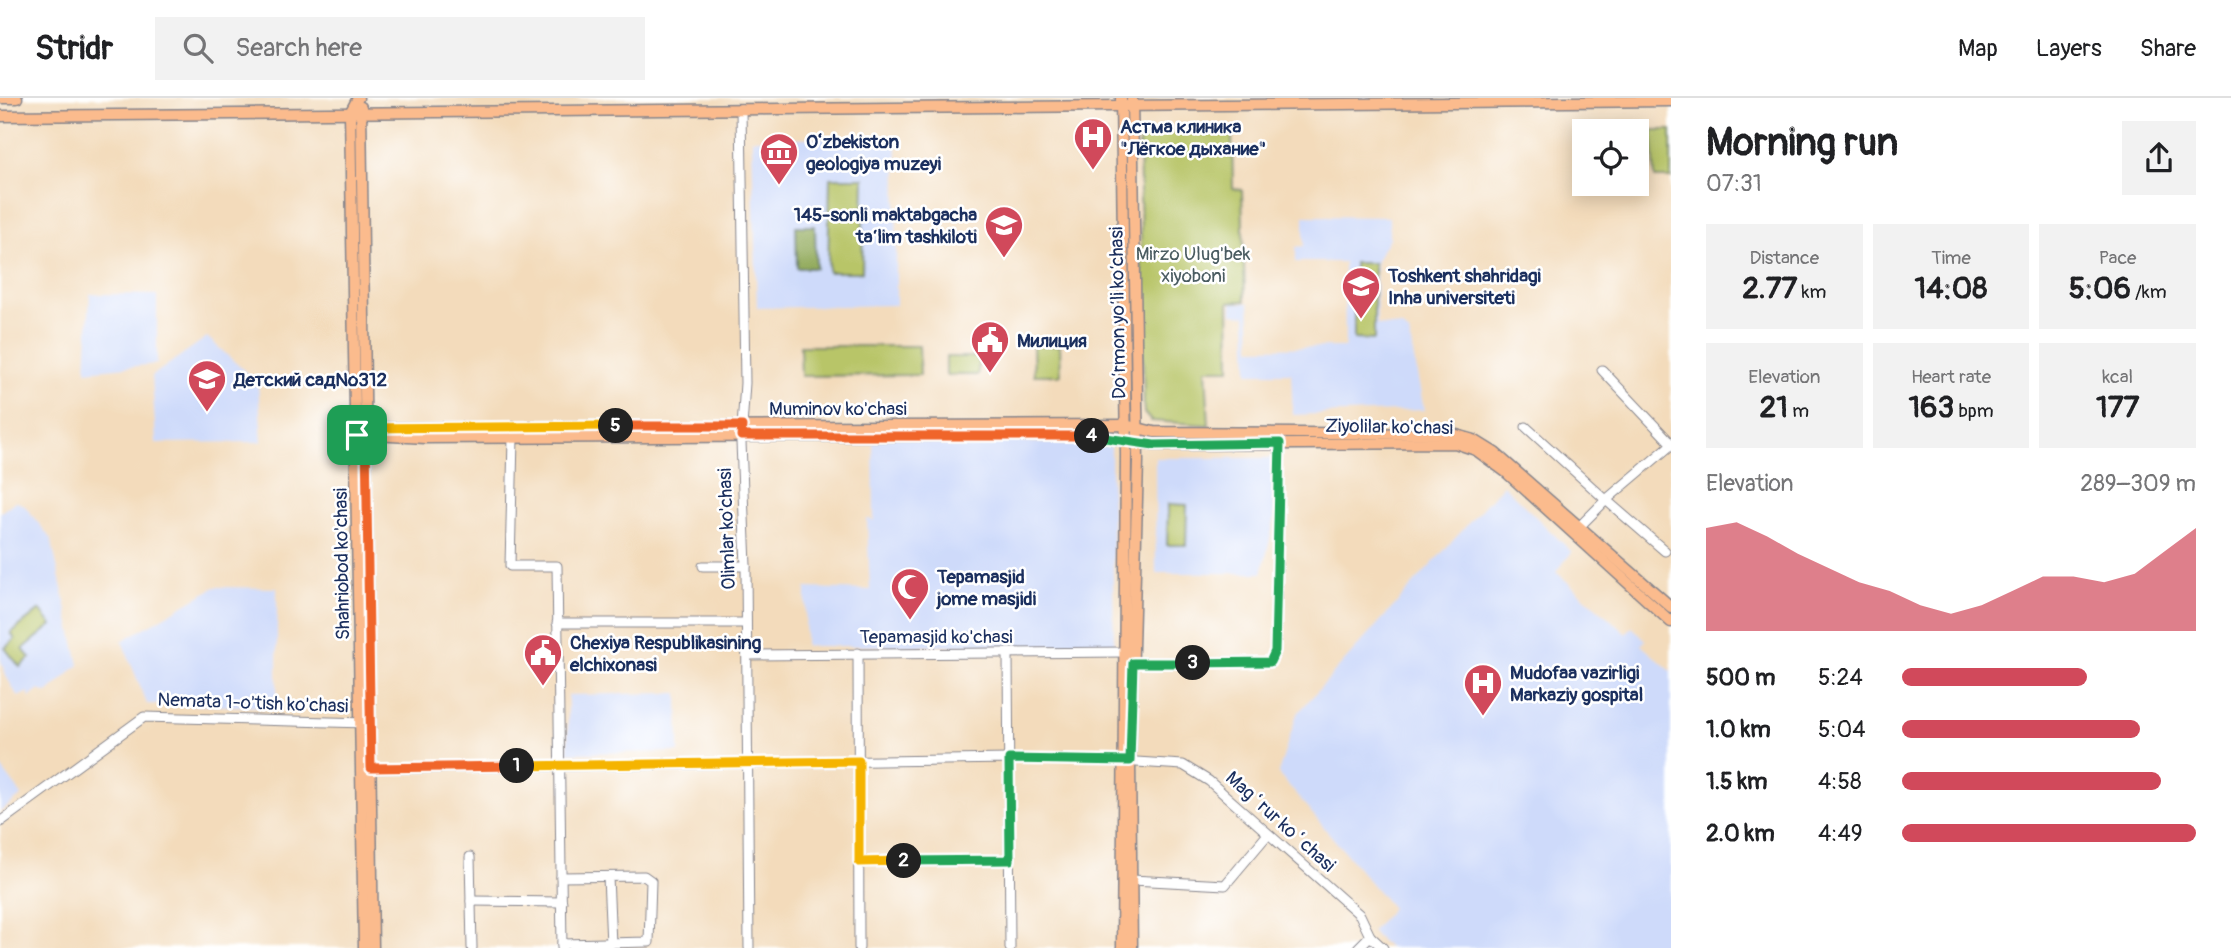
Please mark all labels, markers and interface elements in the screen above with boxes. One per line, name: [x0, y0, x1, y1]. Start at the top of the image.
search box: [155, 17, 645, 80]
text: Stridr: [35, 28, 113, 69]
icon: search: [179, 29, 217, 67]
text: Search here: [235, 32, 362, 64]
text: Map: [1958, 34, 1998, 63]
text: Layers: [2036, 34, 2102, 63]
text: Share: [2140, 34, 2196, 63]
place label: Астма клиника "Лёгкое дыхание": [1120, 115, 1266, 161]
hospital icon: Астма клиника "Лёгкое дыхание": [1072, 116, 1114, 171]
map controls: [1572, 119, 1649, 196]
button: locate: [1572, 119, 1649, 196]
text: Morning run: [1706, 119, 1898, 167]
button: share: [2122, 121, 2196, 195]
place label: Oʻzbekiston geologiya muzeyi: [806, 130, 942, 176]
museum icon: Oʻzbekiston geologiya muzeyi: [758, 131, 800, 186]
text: 07:31: [1706, 169, 1762, 198]
place label: 145-sonli maktabgacha ta‘lim tashkiloti: [794, 203, 978, 249]
school or university icon: 145-sonli maktabgacha ta‘lim tashkiloti: [983, 204, 1025, 259]
street label: Do‘rmon yo‘li ko‘chasi: [1104, 227, 1132, 399]
park label: Mirzo Ulug'bek xiyoboni: [1136, 242, 1250, 288]
text: Distance: [1750, 246, 1819, 270]
text: Time: [1931, 246, 1971, 270]
text: Pace: [2099, 246, 2136, 270]
place label: Toshkent shahridagi Inha universiteti: [1387, 264, 1542, 310]
school or university icon: Toshkent shahridagi Inha universiteti: [1340, 265, 1382, 320]
text: 2.77: [1742, 270, 1797, 307]
text: 14:08: [1915, 270, 1987, 307]
text: 5:06: [2069, 270, 2131, 307]
text: km: [1797, 280, 1826, 304]
text: /km: [2131, 280, 2167, 304]
public building icon: Милиция: [969, 319, 1011, 374]
place label: Милиция: [1017, 329, 1087, 353]
school or university icon: Детский сад№312: [186, 358, 228, 413]
text: Elevation: [1748, 365, 1821, 389]
text: Heart rate: [1911, 365, 1991, 389]
text: kcal: [2102, 365, 2133, 389]
place label: Детский сад№312: [233, 368, 387, 392]
text: 21: [1760, 389, 1788, 426]
text: 163: [1908, 389, 1954, 426]
text: 177: [2096, 389, 2139, 426]
street label: Muminov ko'chasi: [769, 397, 907, 421]
text: m: [1788, 399, 1809, 423]
text: bpm: [1954, 399, 1994, 423]
pin: [327, 405, 387, 465]
pin: 5: [598, 408, 634, 444]
text: 5: [610, 413, 621, 437]
street label: Ziyolilar ko'chasi: [1325, 414, 1453, 440]
icon: arrive: [338, 416, 376, 454]
pin: 4: [1074, 418, 1110, 454]
text: 4: [1086, 423, 1097, 447]
street label: Olimlar ko'chasi: [713, 468, 741, 590]
text: Elevation: [1706, 469, 1794, 498]
text: 289–309 m: [2080, 469, 2196, 498]
street label: Shahriobod ko'chasi: [329, 488, 355, 640]
place label: Tepamasjid jome masjidi: [936, 565, 1037, 611]
mosque icon: Tepamasjid jome masjidi: [889, 566, 931, 621]
street label: Tepamasjid ko'chasi: [859, 625, 1013, 649]
place label: Chexiya Respublikasining elchixonasi: [569, 631, 762, 677]
public building icon: Chexiya Respublikasining elchixonasi: [522, 632, 564, 687]
pin: 3: [1176, 646, 1210, 680]
text: 3: [1187, 650, 1198, 674]
place label: Mudofaa vazirligi Markaziy gospital: [1510, 661, 1643, 707]
hospital icon: Mudofaa vazirligi Markaziy gospital: [1462, 662, 1504, 717]
text: 500 m: [1706, 663, 1775, 692]
text: 5:24: [1818, 663, 1863, 692]
street label: Nemata 1-o'tish ko'chasi: [157, 688, 349, 718]
text: 1.0 km: [1706, 715, 1771, 744]
text: 5:04: [1818, 715, 1866, 744]
pin: 1: [500, 748, 534, 784]
text: 1: [513, 753, 520, 777]
street label: Magʻrur koʻchasi: [1220, 766, 1340, 877]
text: 1.5 km: [1706, 767, 1768, 796]
text: 4:58: [1818, 767, 1862, 796]
text: 2.0 km: [1706, 819, 1775, 848]
text: 4:49: [1818, 819, 1863, 848]
pin: 2: [886, 844, 922, 878]
text: 2: [898, 848, 909, 872]

